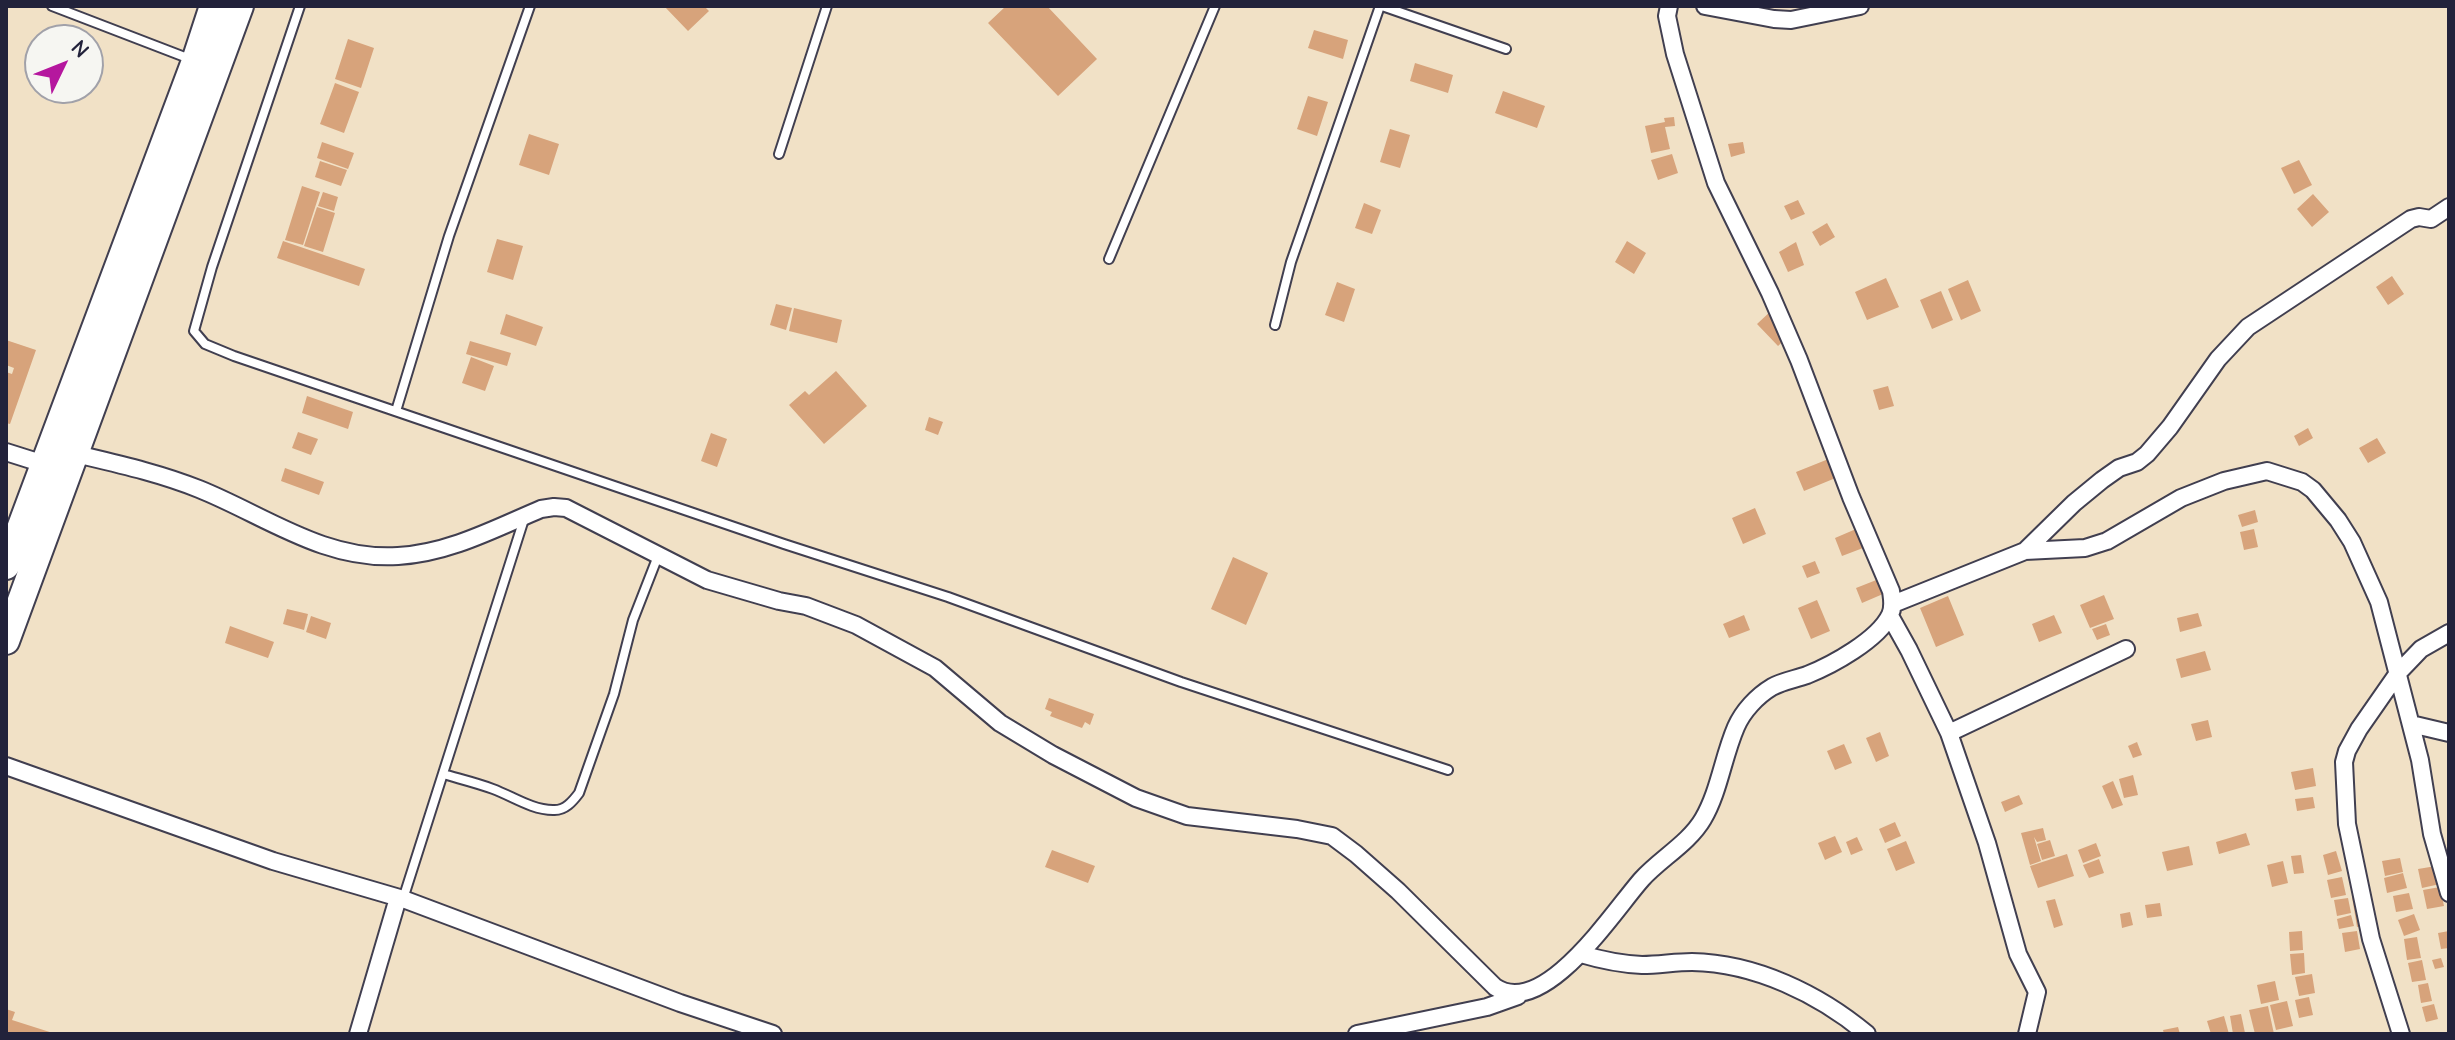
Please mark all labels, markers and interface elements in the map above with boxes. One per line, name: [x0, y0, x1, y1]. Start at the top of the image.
north arrow: [24, 24, 104, 104]
text: N: [66, 35, 94, 63]

